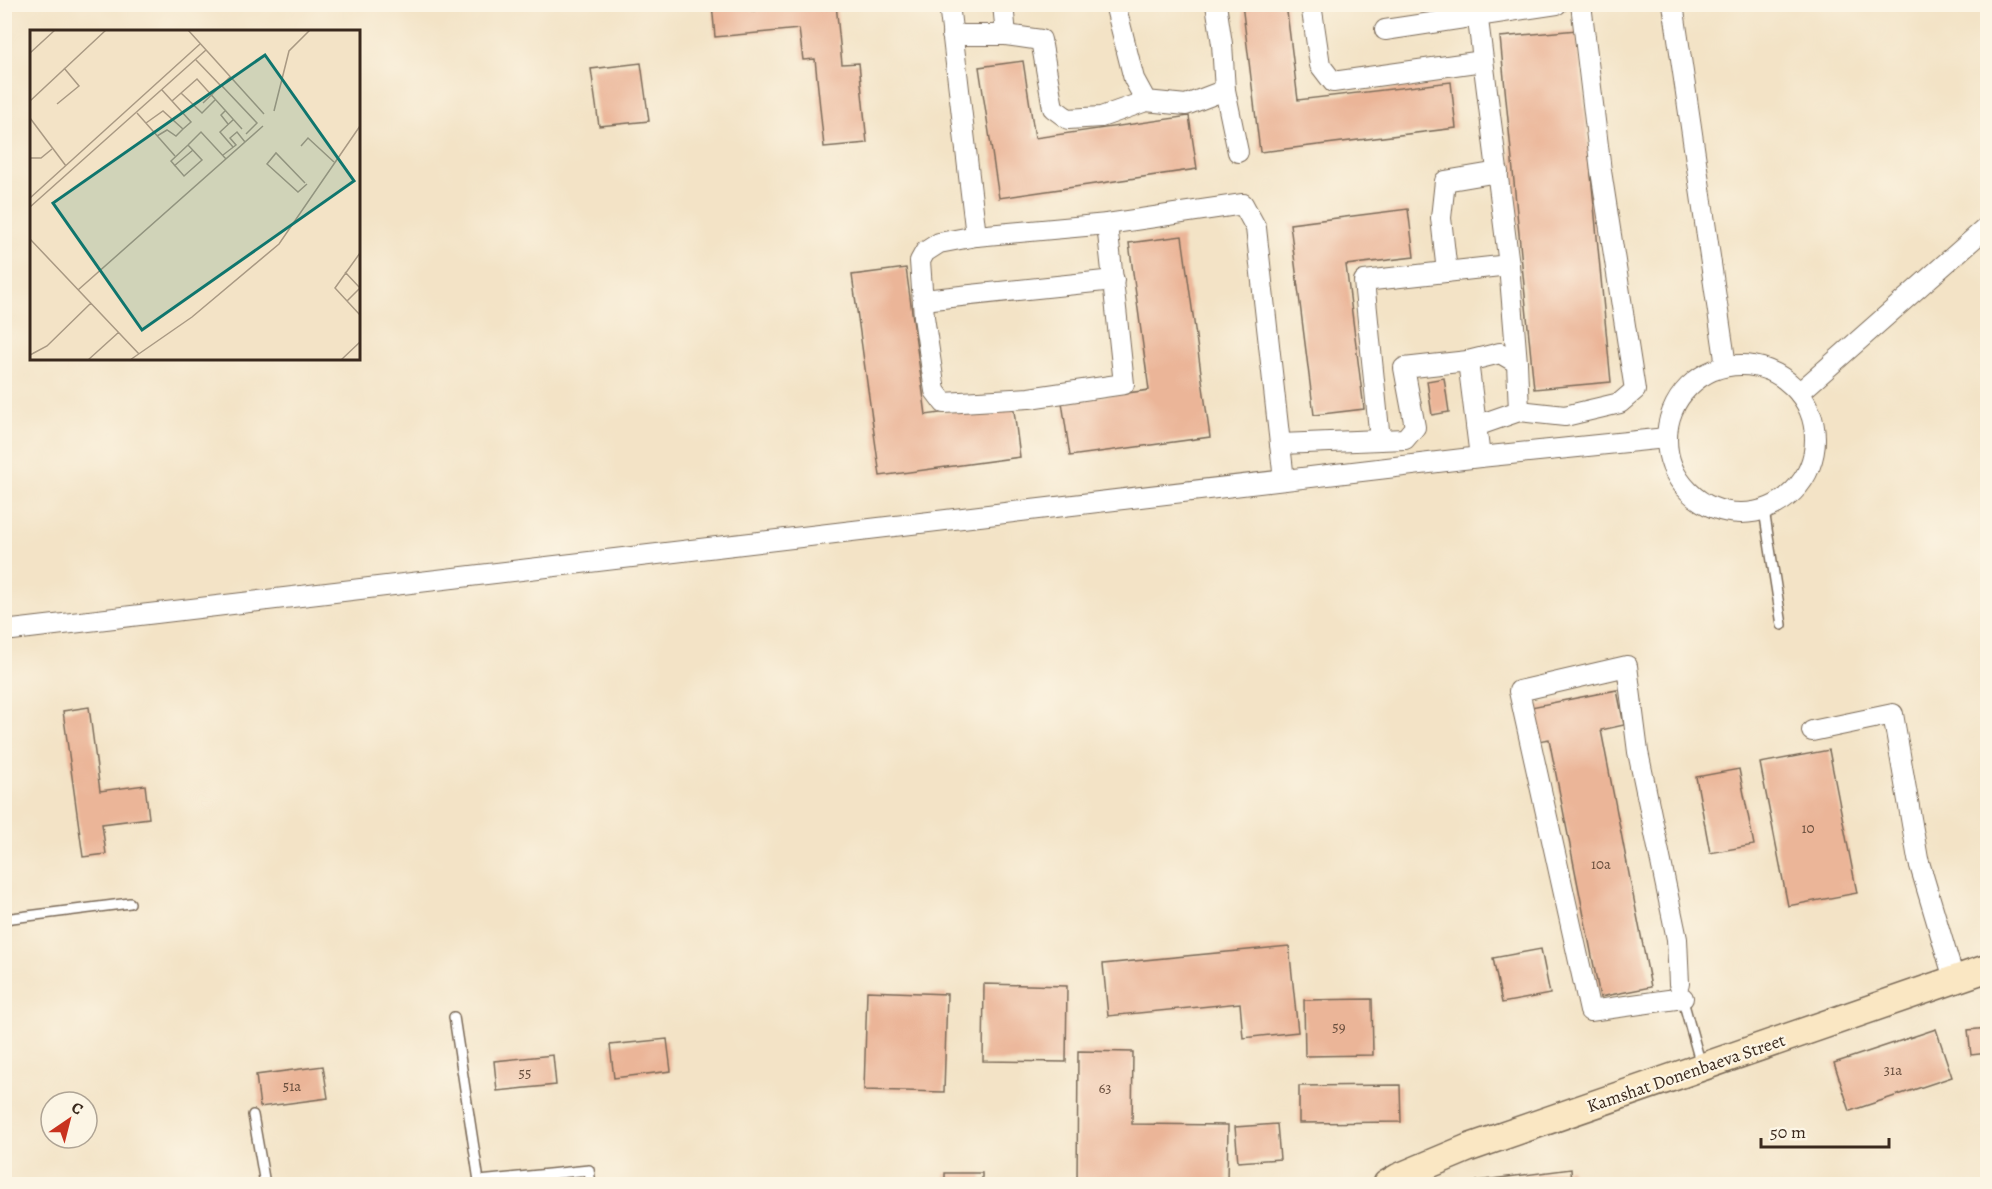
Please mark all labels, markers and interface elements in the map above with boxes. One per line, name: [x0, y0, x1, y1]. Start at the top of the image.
inset map: [30, 30, 360, 360]
house number: 10: [1801, 818, 1815, 838]
house number: 10а: [1591, 854, 1611, 874]
house number: 59: [1332, 1017, 1346, 1037]
street label: Kamshat Donenbaeva Street: [1584, 1028, 1788, 1118]
house number: 31а: [1884, 1060, 1902, 1080]
house number: 55: [519, 1063, 531, 1083]
house number: 51а: [283, 1076, 301, 1096]
house number: 63: [1098, 1078, 1112, 1098]
north arrow: [39, 1090, 99, 1150]
text: С: [67, 1097, 87, 1120]
scale bar: [1761, 1111, 1888, 1149]
text: 50 m: [1770, 1120, 1806, 1144]

